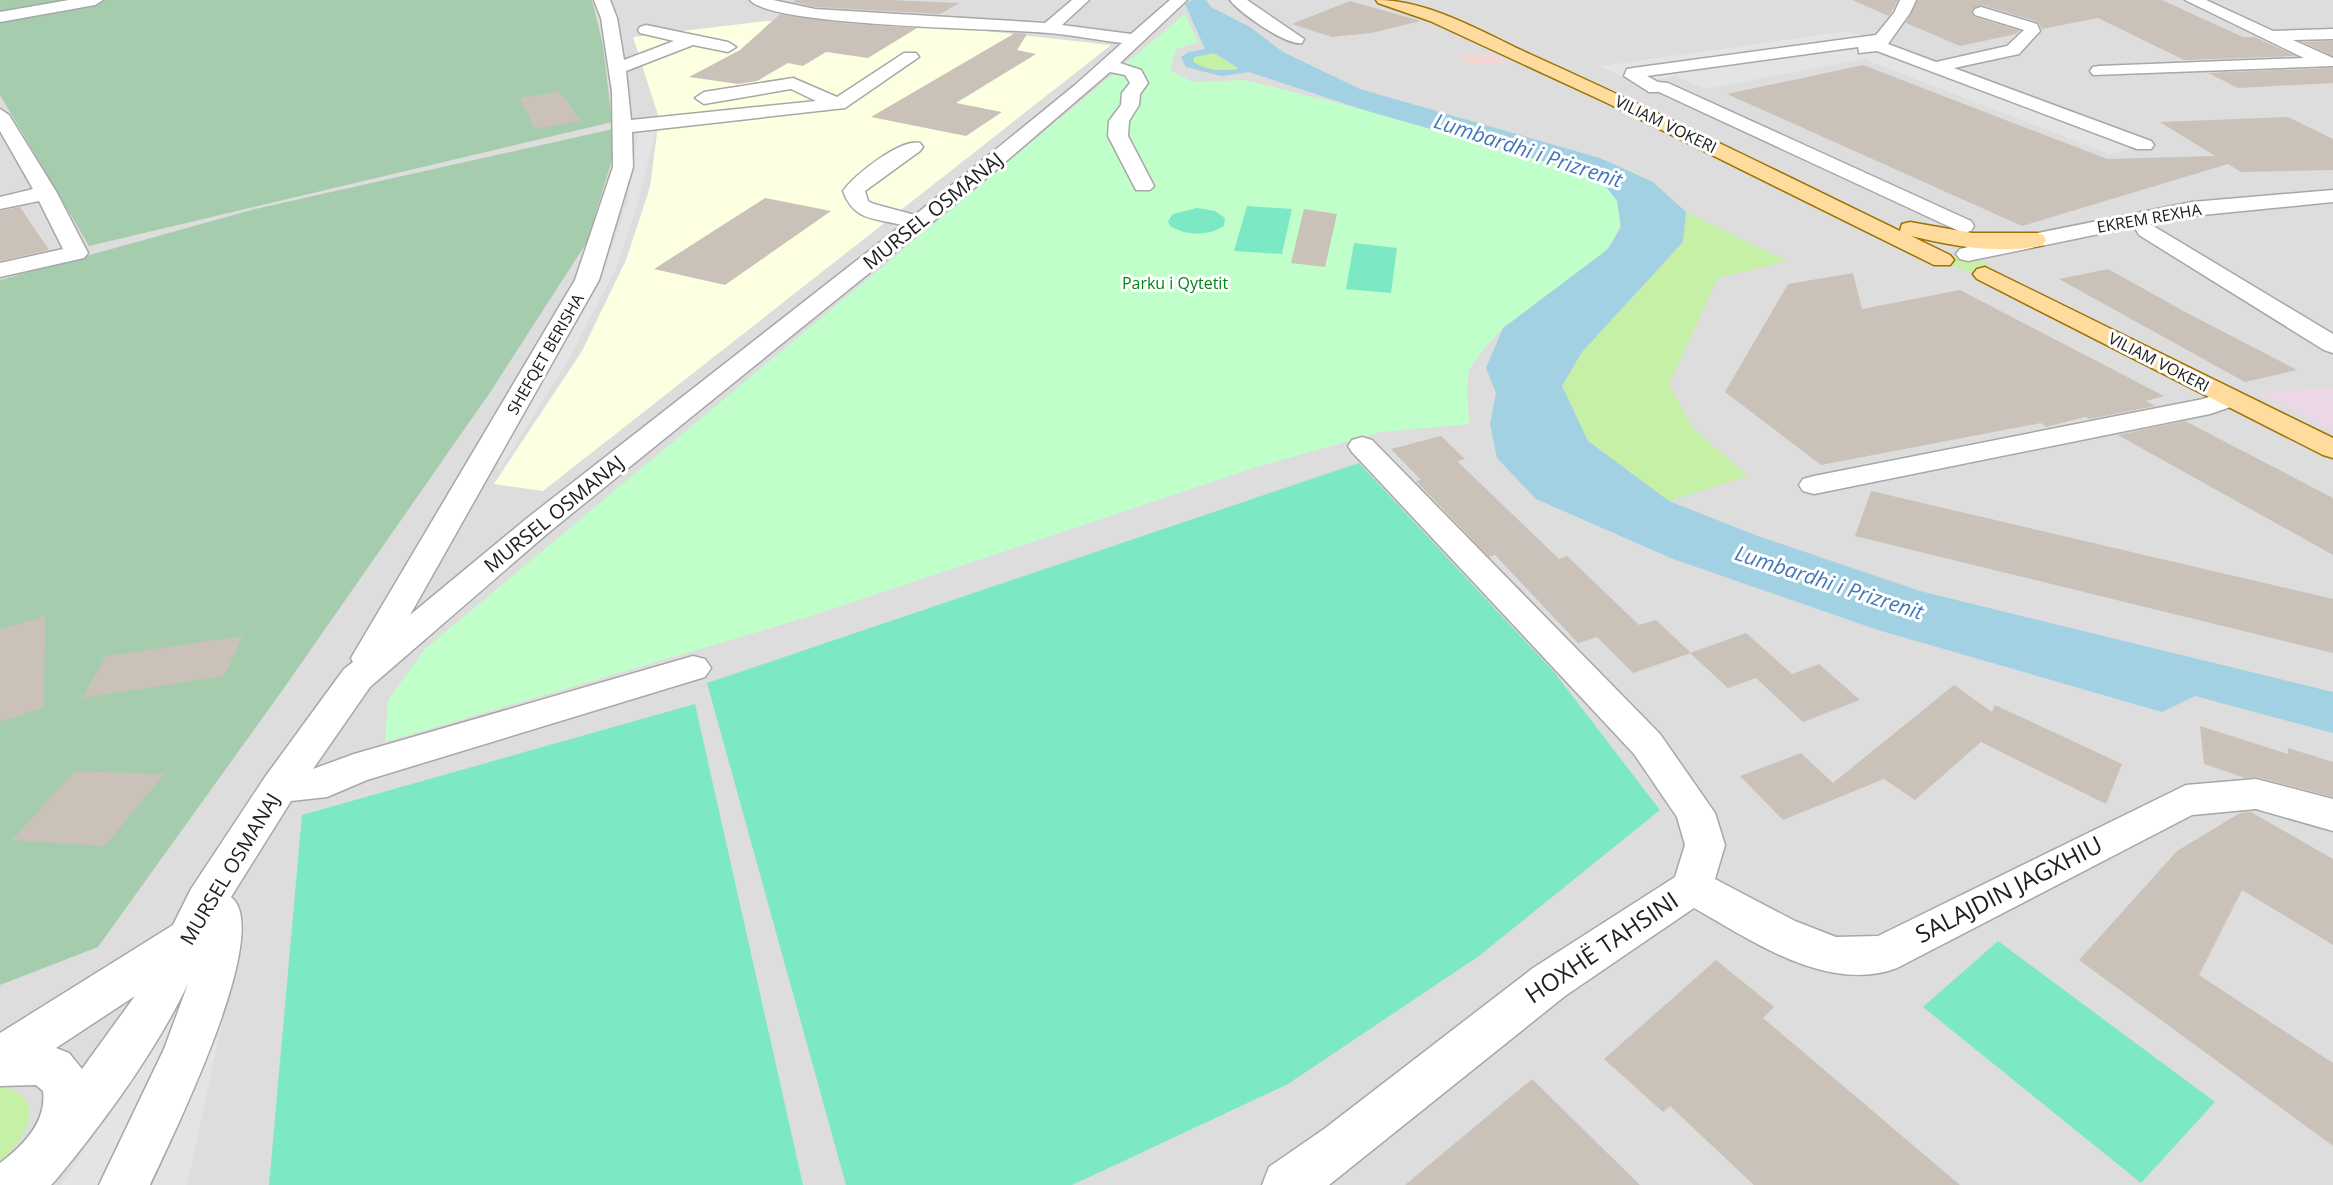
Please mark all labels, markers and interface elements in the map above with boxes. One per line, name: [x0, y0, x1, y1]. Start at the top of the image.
street label: VILIAM VOKERI: [1612, 90, 1720, 158]
water label: Lumbardhi i Prizrenit: [1431, 106, 1627, 194]
street label: MURSEL OSMANAJ: [857, 146, 1008, 275]
street label: EKREM REXHA: [2095, 198, 2204, 238]
park label: Parku i Qytetit: [1122, 272, 1228, 294]
street label: SHEFQET BERISHA: [501, 289, 589, 419]
street label: VILIAM VOKERI: [2105, 327, 2213, 397]
street label: MURSEL OSMANAJ: [478, 449, 629, 578]
water label: Lumbardhi i Prizrenit: [1732, 538, 1928, 626]
street label: MURSEL OSMANAJ: [173, 788, 286, 950]
street label: SALAJDIN JAGXHIU: [1909, 827, 2107, 950]
street label: HOXHË TAHSINI: [1518, 883, 1684, 1010]

